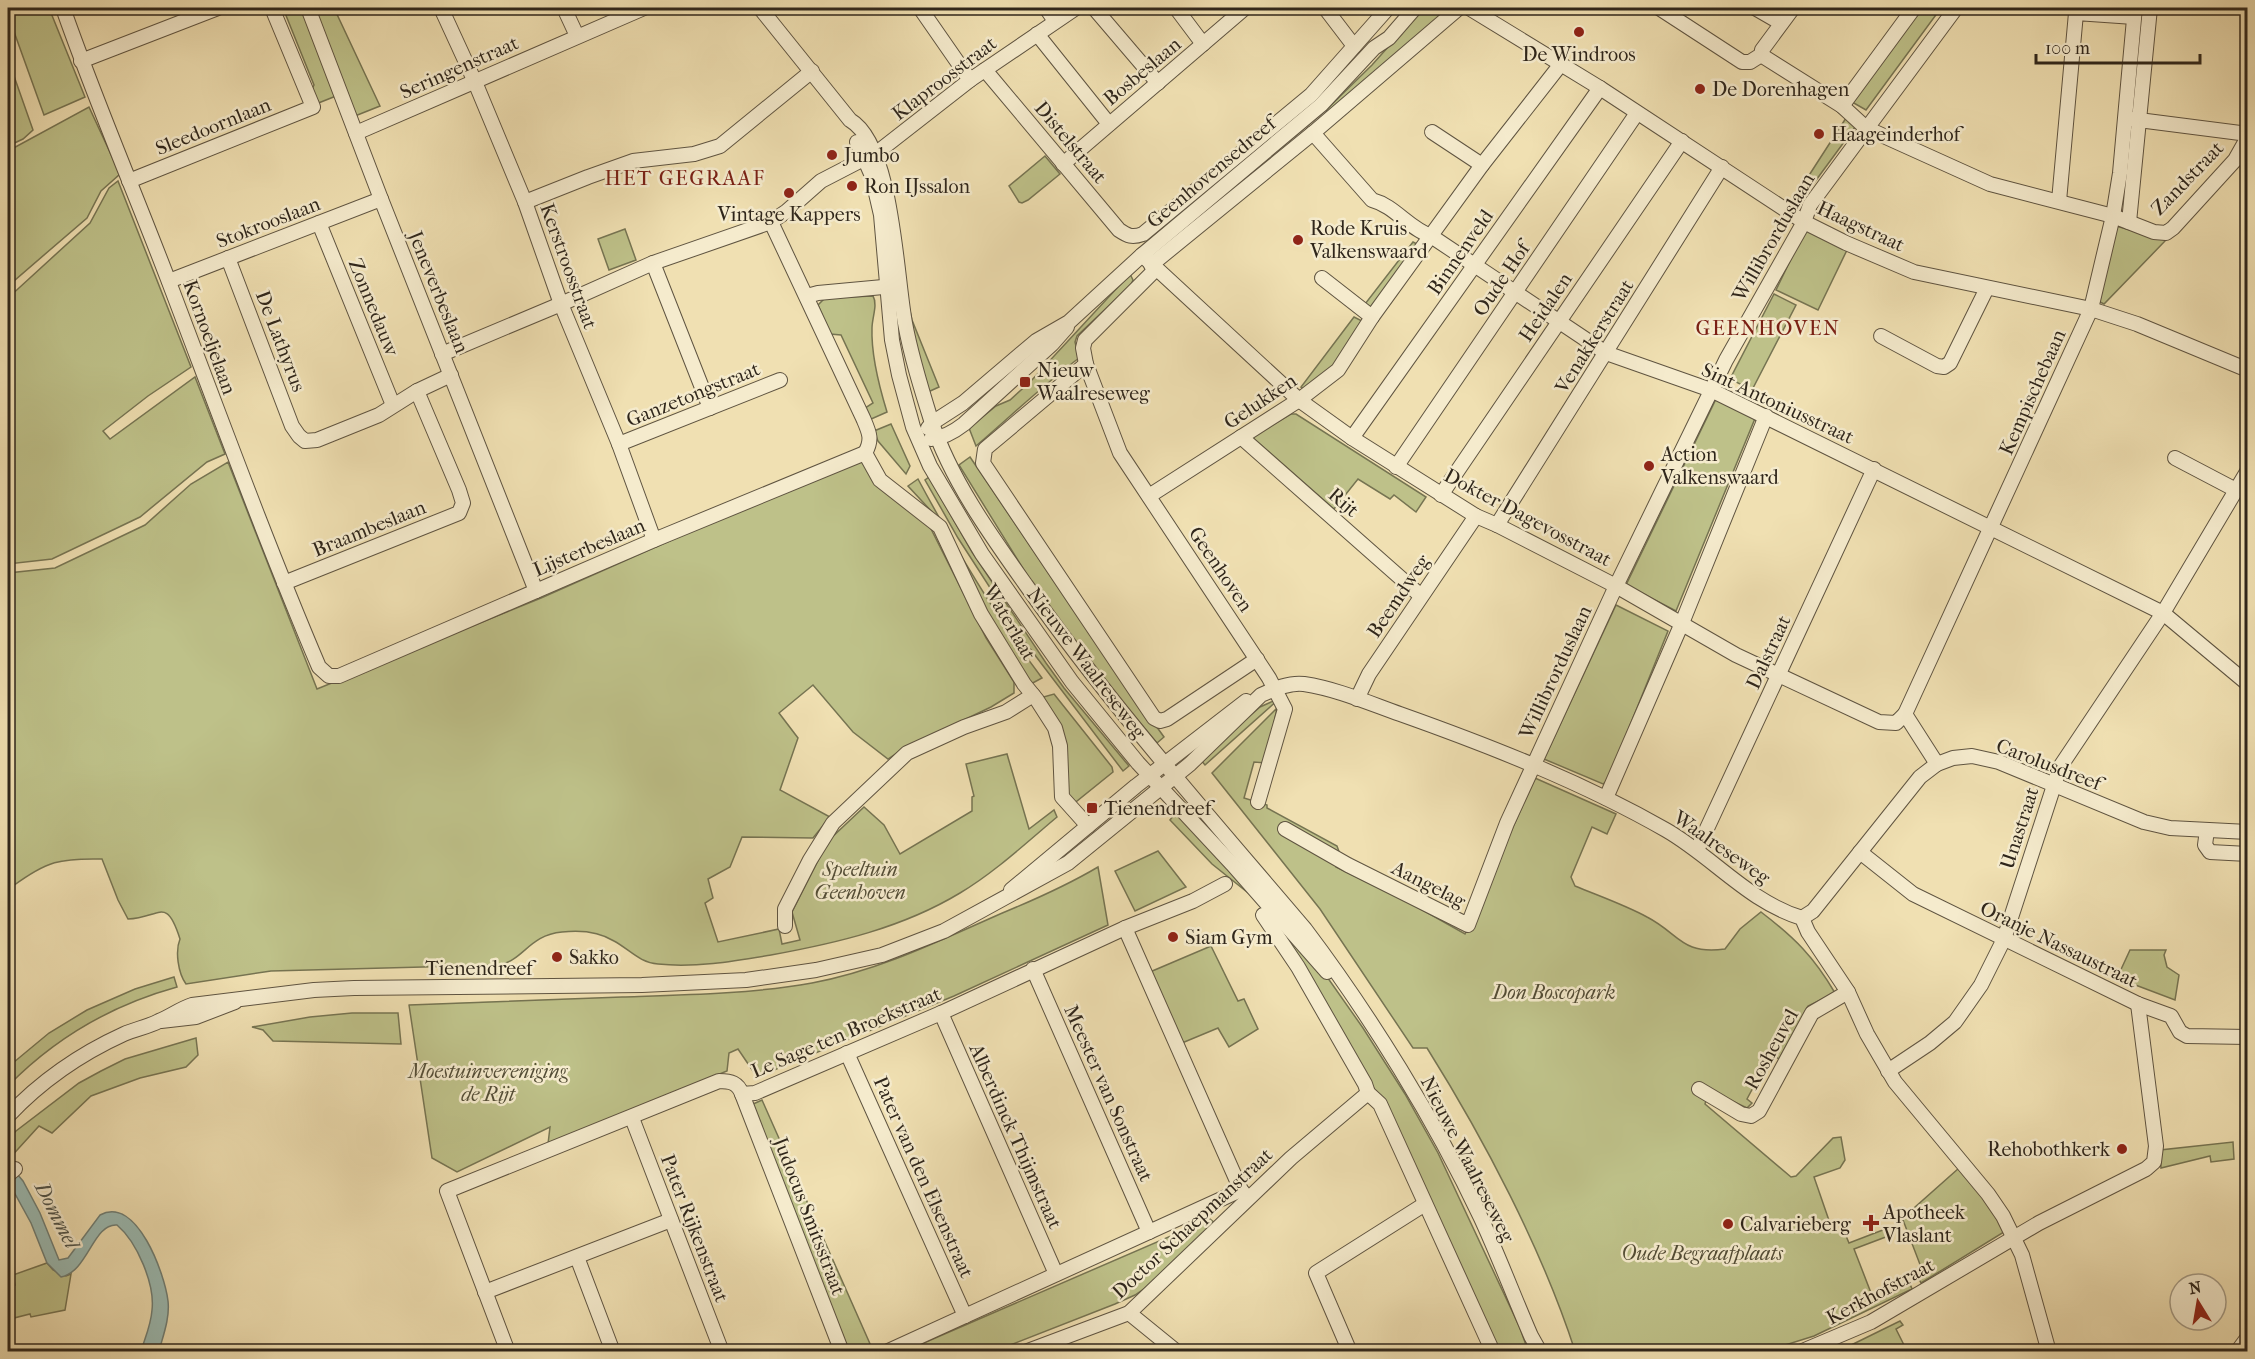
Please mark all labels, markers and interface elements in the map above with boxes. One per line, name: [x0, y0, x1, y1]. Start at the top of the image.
marker: De Windroos: [1572, 25, 1586, 39]
scale bar: [2036, 27, 2200, 65]
street label: Seringenstraat: [396, 31, 522, 104]
street label: Klaproosstraat: [888, 32, 1001, 125]
street label: Bosbeslaan: [1099, 32, 1186, 110]
text: 100 m: [2045, 38, 2090, 59]
place label: De Windroos: [1522, 43, 1636, 66]
place label: De Dorenhagen: [1712, 78, 1850, 101]
marker: De Dorenhagen: [1693, 82, 1707, 96]
street label: Sleedoornlaan: [152, 93, 275, 160]
street label: Distelstraat: [1030, 97, 1111, 188]
street label: Geenhovensedreef: [1142, 109, 1284, 233]
place label: Haageinderhof: [1831, 123, 1965, 146]
marker: Haageinderhof: [1812, 127, 1826, 141]
street label: Zandstraat: [2146, 137, 2228, 220]
place label: Jumbo: [842, 144, 900, 167]
marker: Jumbo: [825, 148, 839, 162]
district label: HET GEGRAAF: [605, 166, 765, 190]
street label: Willibrorduslaan: [1727, 169, 1820, 306]
place label: Ron IJssalon: [864, 175, 970, 198]
marker: Ron IJssalon: [845, 179, 859, 193]
marker: Vintage Kappers: [782, 186, 796, 200]
street label: Stokrooslaan: [213, 192, 324, 253]
street label: Haagstraat: [1813, 196, 1908, 257]
street label: Kerstroosstraat: [535, 200, 602, 332]
place label: Vintage Kappers: [716, 203, 861, 226]
street label: Binnenveld: [1423, 204, 1499, 299]
place label: Rode Kruis Valkenswaard: [1309, 217, 1429, 263]
street label: Jeneverbeslaan: [403, 226, 474, 357]
marker: Rode Kruis Valkenswaard: [1291, 233, 1305, 247]
street label: Oude Hof: [1468, 234, 1537, 321]
street label: Zonnedauw: [344, 255, 404, 360]
street label: Heidalen: [1514, 268, 1577, 346]
street label: Venakkerstraat: [1550, 275, 1639, 398]
street label: Kornoeljelaan: [178, 277, 241, 398]
street label: De Lathyrus: [251, 287, 310, 395]
district label: GEENHOVEN: [1696, 316, 1840, 340]
street label: Kempischebaan: [1994, 325, 2071, 459]
street label: Ganzetongstraat: [623, 357, 763, 432]
street label: Sint Antoniusstraat: [1698, 358, 1858, 449]
place label: Nieuw Waalreseweg: [1036, 359, 1150, 405]
street label: Gelukken: [1220, 369, 1301, 434]
marker: Nieuw Waalreseweg: [1018, 375, 1032, 389]
place label: Action Valkenswaard: [1660, 443, 1780, 489]
marker: Action Valkenswaard: [1642, 459, 1656, 473]
street label: Dokter Dagevosstraat: [1440, 464, 1615, 571]
street label: Rijt: [1324, 483, 1364, 522]
street label: Braambeslaan: [309, 495, 429, 562]
street label: Lijsterbeslaan: [530, 513, 649, 581]
street label: Geenhoven: [1184, 522, 1258, 616]
street label: Beemdweg: [1362, 550, 1435, 642]
street label: Waterlaat: [978, 579, 1041, 664]
street label: Nieuwe Waalreseweg: [1022, 583, 1151, 744]
street label: Willibrorduslaan: [1514, 602, 1597, 743]
street label: Dalstraat: [1741, 612, 1796, 693]
street label: Carolusdreef: [1993, 734, 2109, 797]
street label: Unastraat: [1995, 784, 2044, 872]
place label: Tienendreef: [1104, 797, 1216, 820]
marker: Tienendreef: [1085, 801, 1099, 815]
street label: Waalreseweg: [1668, 805, 1775, 889]
street label: Aangelag: [1387, 856, 1470, 913]
park label: Speeltuin Geenhoven: [814, 858, 906, 904]
street label: Oranje Nassaustraat: [1976, 896, 2141, 993]
place label: Siam Gym: [1185, 926, 1273, 949]
marker: Siam Gym: [1166, 930, 1180, 944]
place label: Sakko: [569, 946, 619, 969]
marker: Sakko: [550, 950, 564, 964]
street label: Tienendreef: [425, 957, 537, 980]
park label: Don Boscopark: [1491, 981, 1615, 1004]
street label: Le Sage ten Broekstraat: [748, 982, 945, 1083]
street label: Meester van Sonstraat: [1059, 1001, 1158, 1185]
street label: Rosheuvel: [1740, 1004, 1803, 1094]
street label: Alberdinck Thijmstraat: [964, 1039, 1067, 1232]
park label: Moestuinvereniging de Rijt: [407, 1060, 569, 1106]
street label: Nieuwe Waalreseweg: [1416, 1072, 1520, 1246]
street label: Pater van den Elsenstraat: [869, 1073, 978, 1281]
street label: Judocus Smitsstraat: [768, 1132, 850, 1298]
place label: Rehobothkerk: [1987, 1138, 2111, 1161]
marker: Rehobothkerk: [2115, 1142, 2129, 1156]
street label: Doctor Schaepmanstraat: [1108, 1143, 1277, 1304]
street label: Pater Rijkenstraat: [656, 1151, 733, 1305]
water label: Dommel: [29, 1176, 85, 1255]
place label: Apotheek Vlaslant: [1882, 1201, 1966, 1247]
place label: Calvarieberg: [1740, 1213, 1851, 1236]
marker: Apotheek Vlaslant: [1864, 1216, 1878, 1230]
marker: Calvarieberg: [1721, 1217, 1735, 1231]
park label: Oude Begraafplaats: [1621, 1242, 1784, 1265]
street label: Kerkhofstraat: [1822, 1253, 1938, 1330]
north arrow: [2168, 1272, 2228, 1332]
text: N: [2187, 1277, 2204, 1298]

